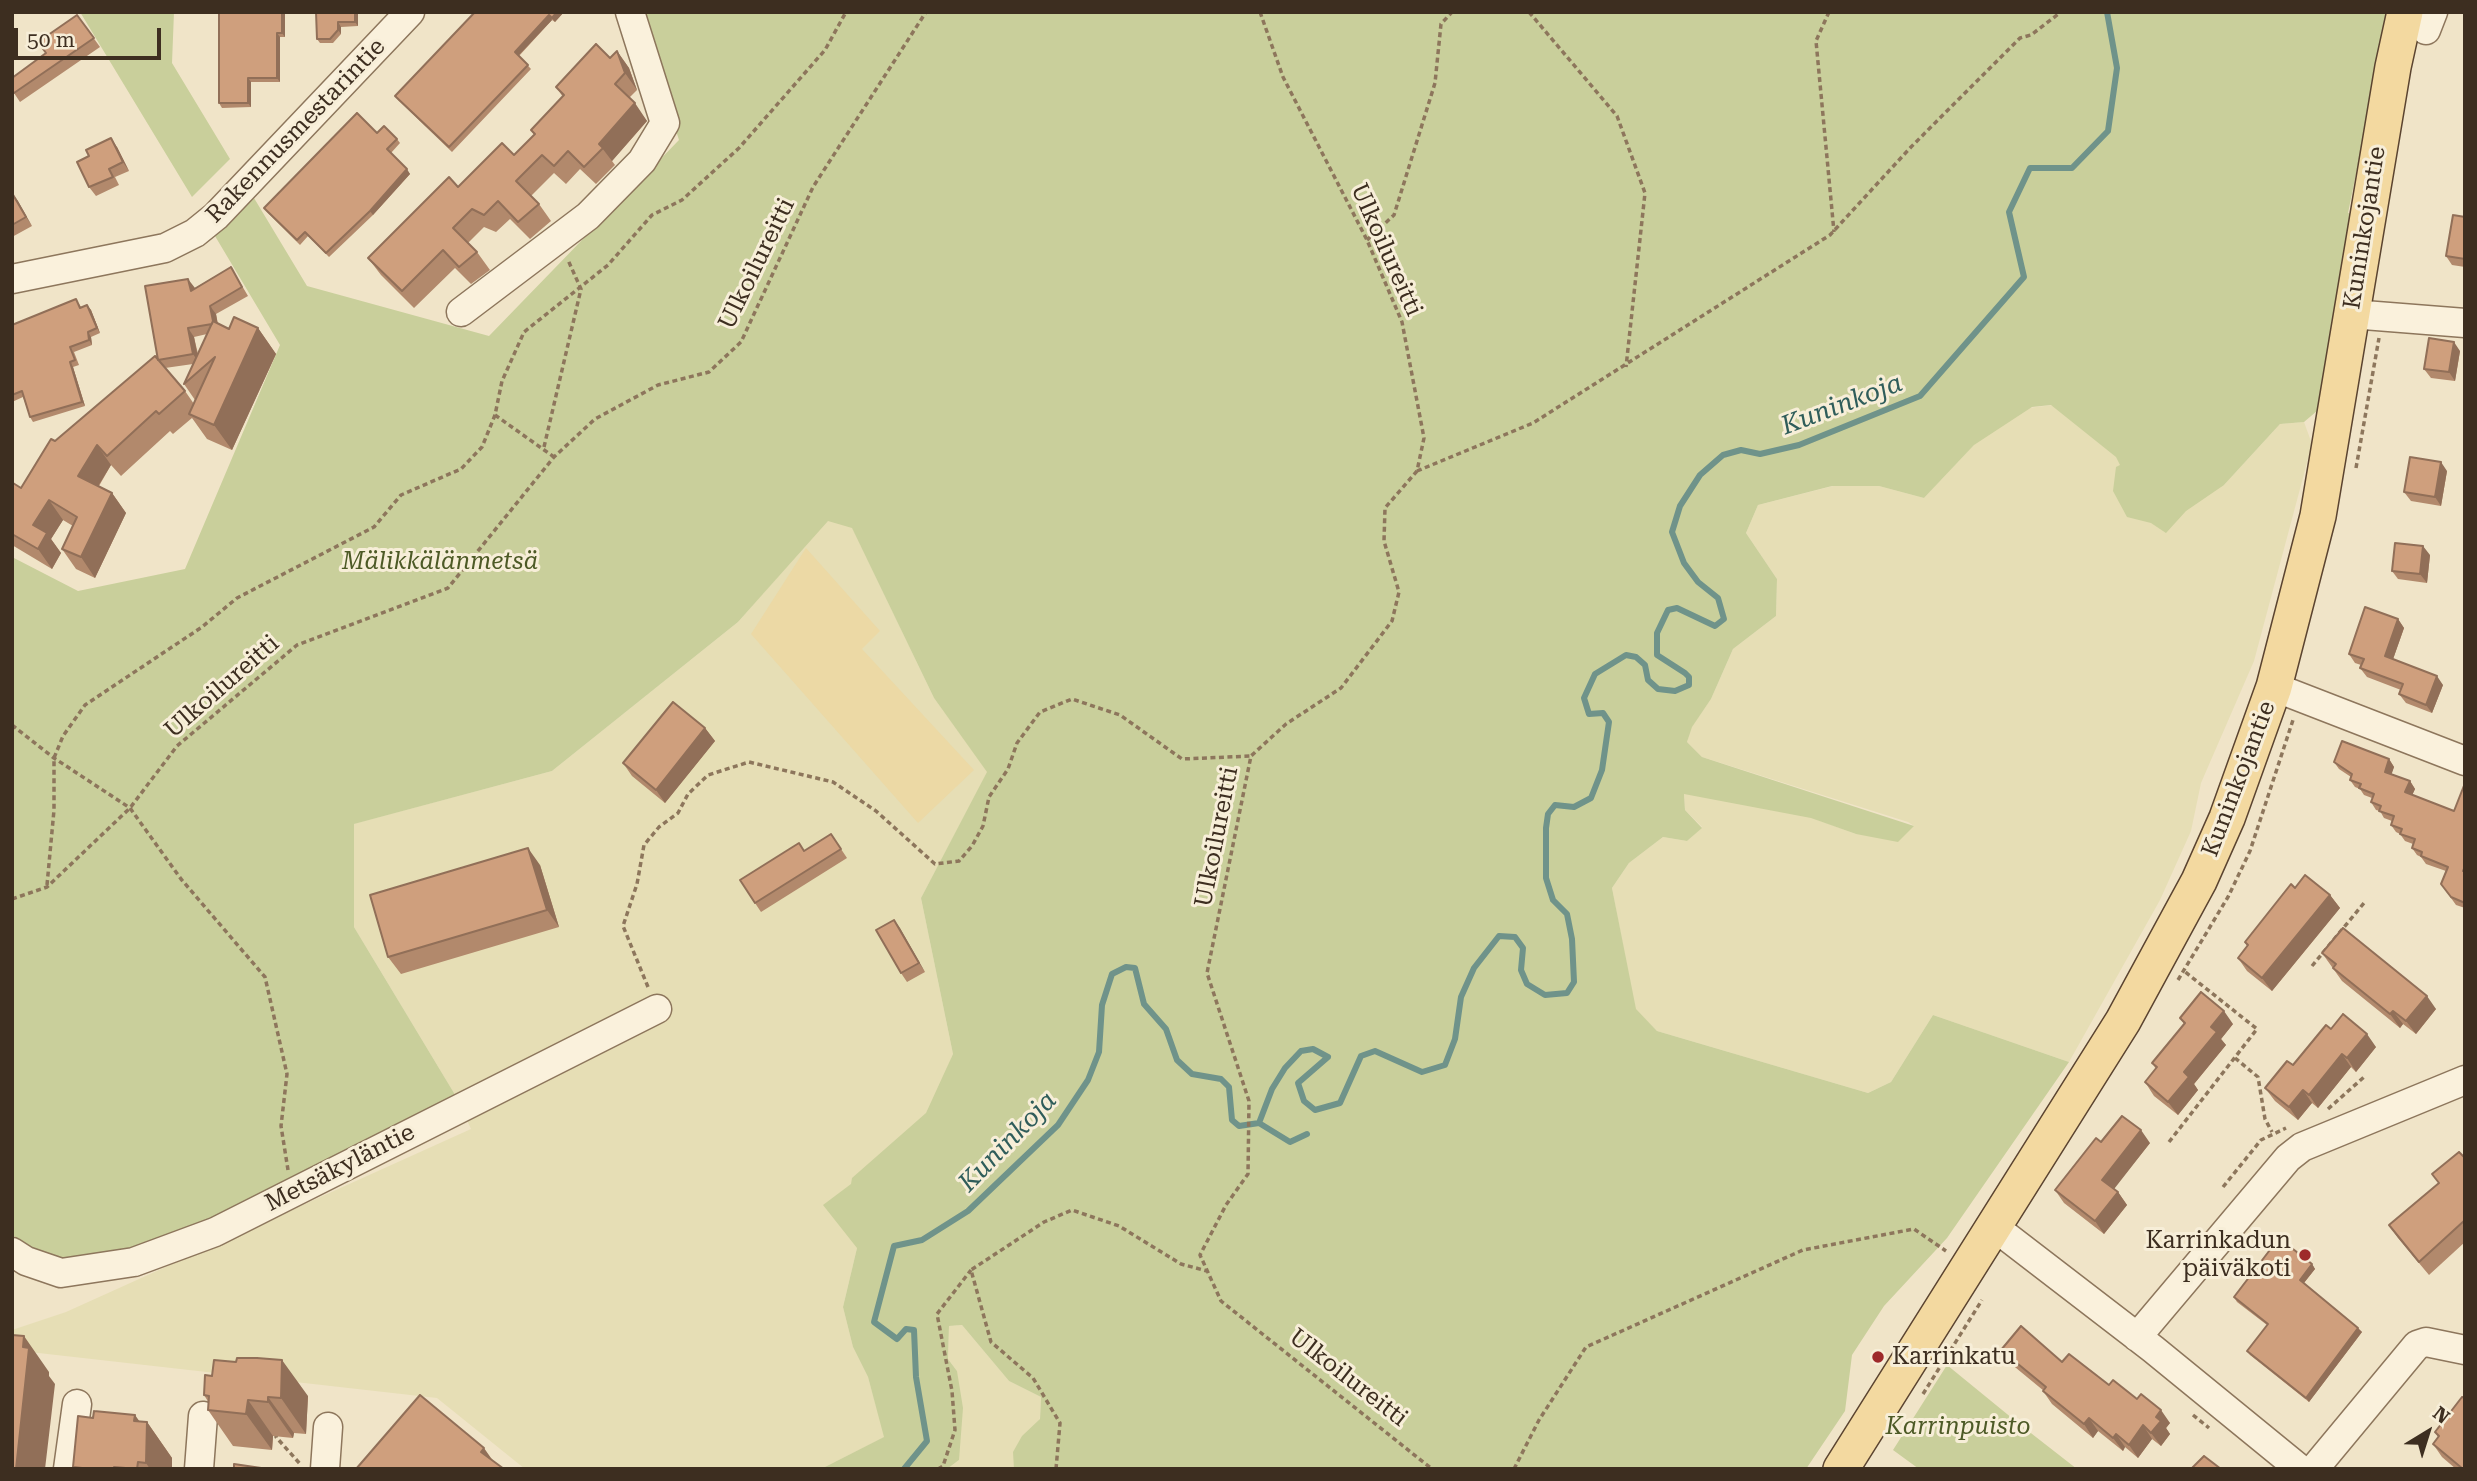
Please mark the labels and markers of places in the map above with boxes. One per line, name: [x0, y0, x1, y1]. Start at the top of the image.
place label: Karrinkadun päiväkoti: [2145, 1227, 2291, 1283]
marker: Karrinkadun päiväkoti: [2297, 1247, 2313, 1263]
place label: Karrinkatu: [1892, 1343, 2016, 1371]
marker: Karrinkatu: [1870, 1349, 1886, 1365]

